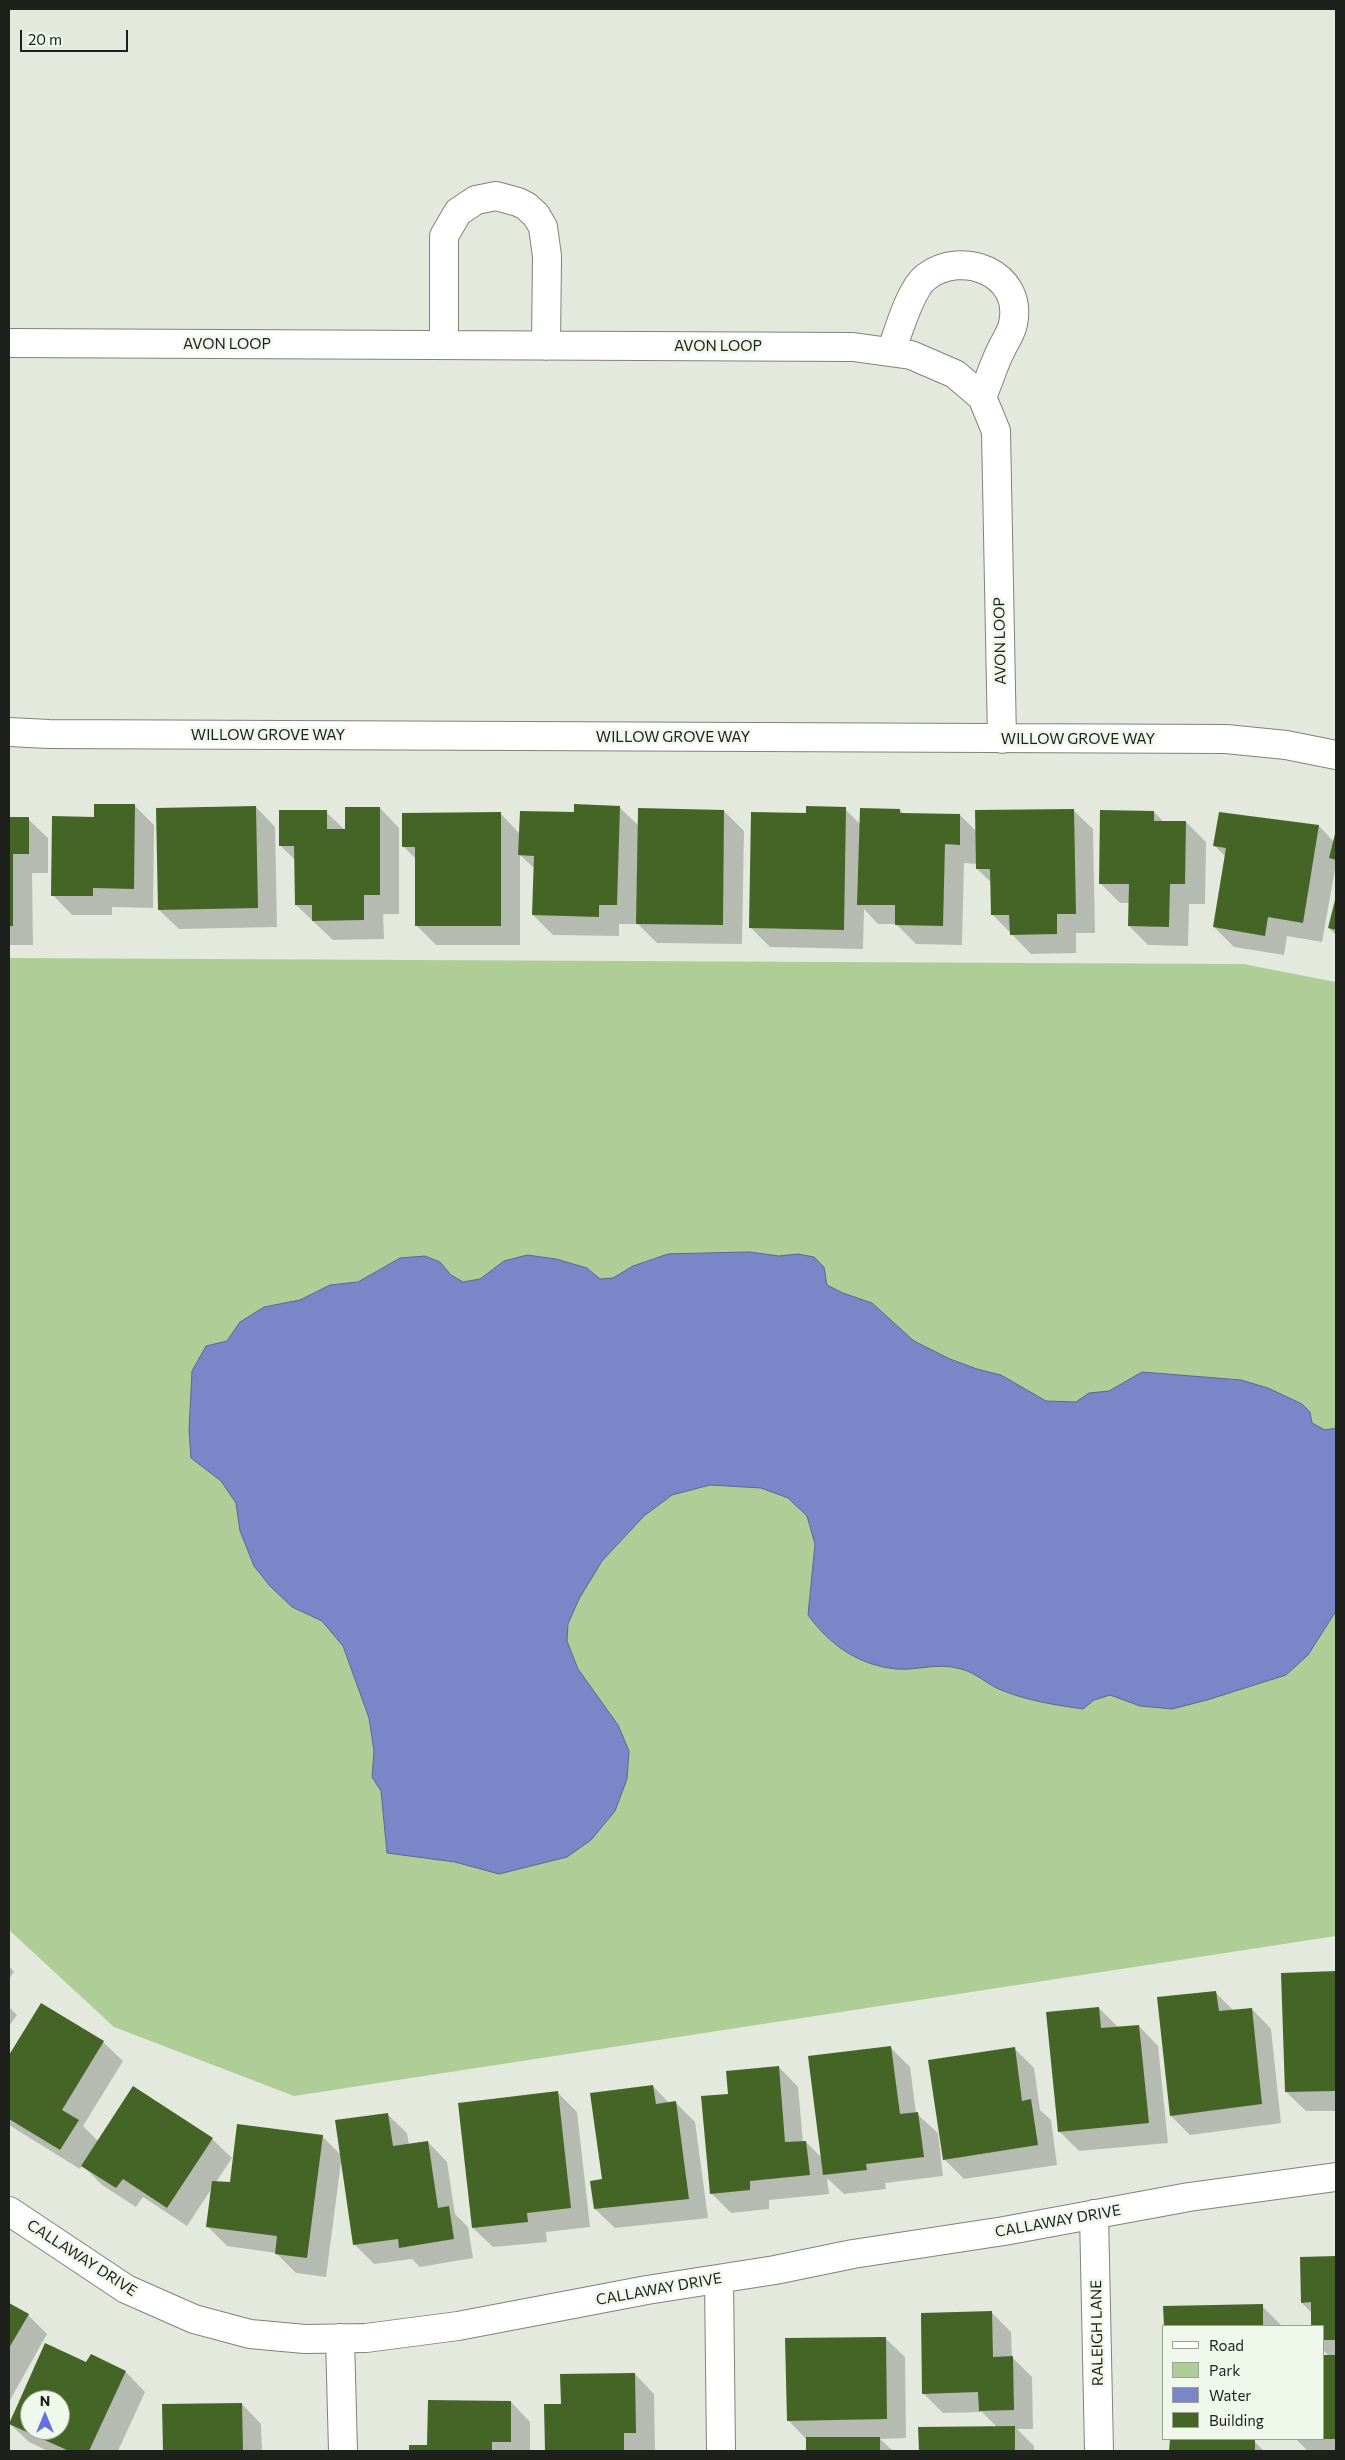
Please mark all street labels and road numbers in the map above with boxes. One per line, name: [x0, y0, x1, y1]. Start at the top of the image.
street label: AVON LOOP: [183, 335, 271, 353]
street label: AVON LOOP: [674, 337, 762, 355]
street label: AVON LOOP: [990, 597, 1010, 685]
street label: WILLOW GROVE WAY: [191, 726, 345, 744]
street label: WILLOW GROVE WAY: [596, 728, 750, 746]
street label: WILLOW GROVE WAY: [1001, 730, 1155, 748]
street label: CALLAWAY DRIVE: [994, 2201, 1122, 2241]
street label: CALLAWAY DRIVE: [24, 2216, 140, 2300]
street label: CALLAWAY DRIVE: [595, 2269, 723, 2309]
street label: RALEIGH LANE: [1087, 2280, 1107, 2386]

